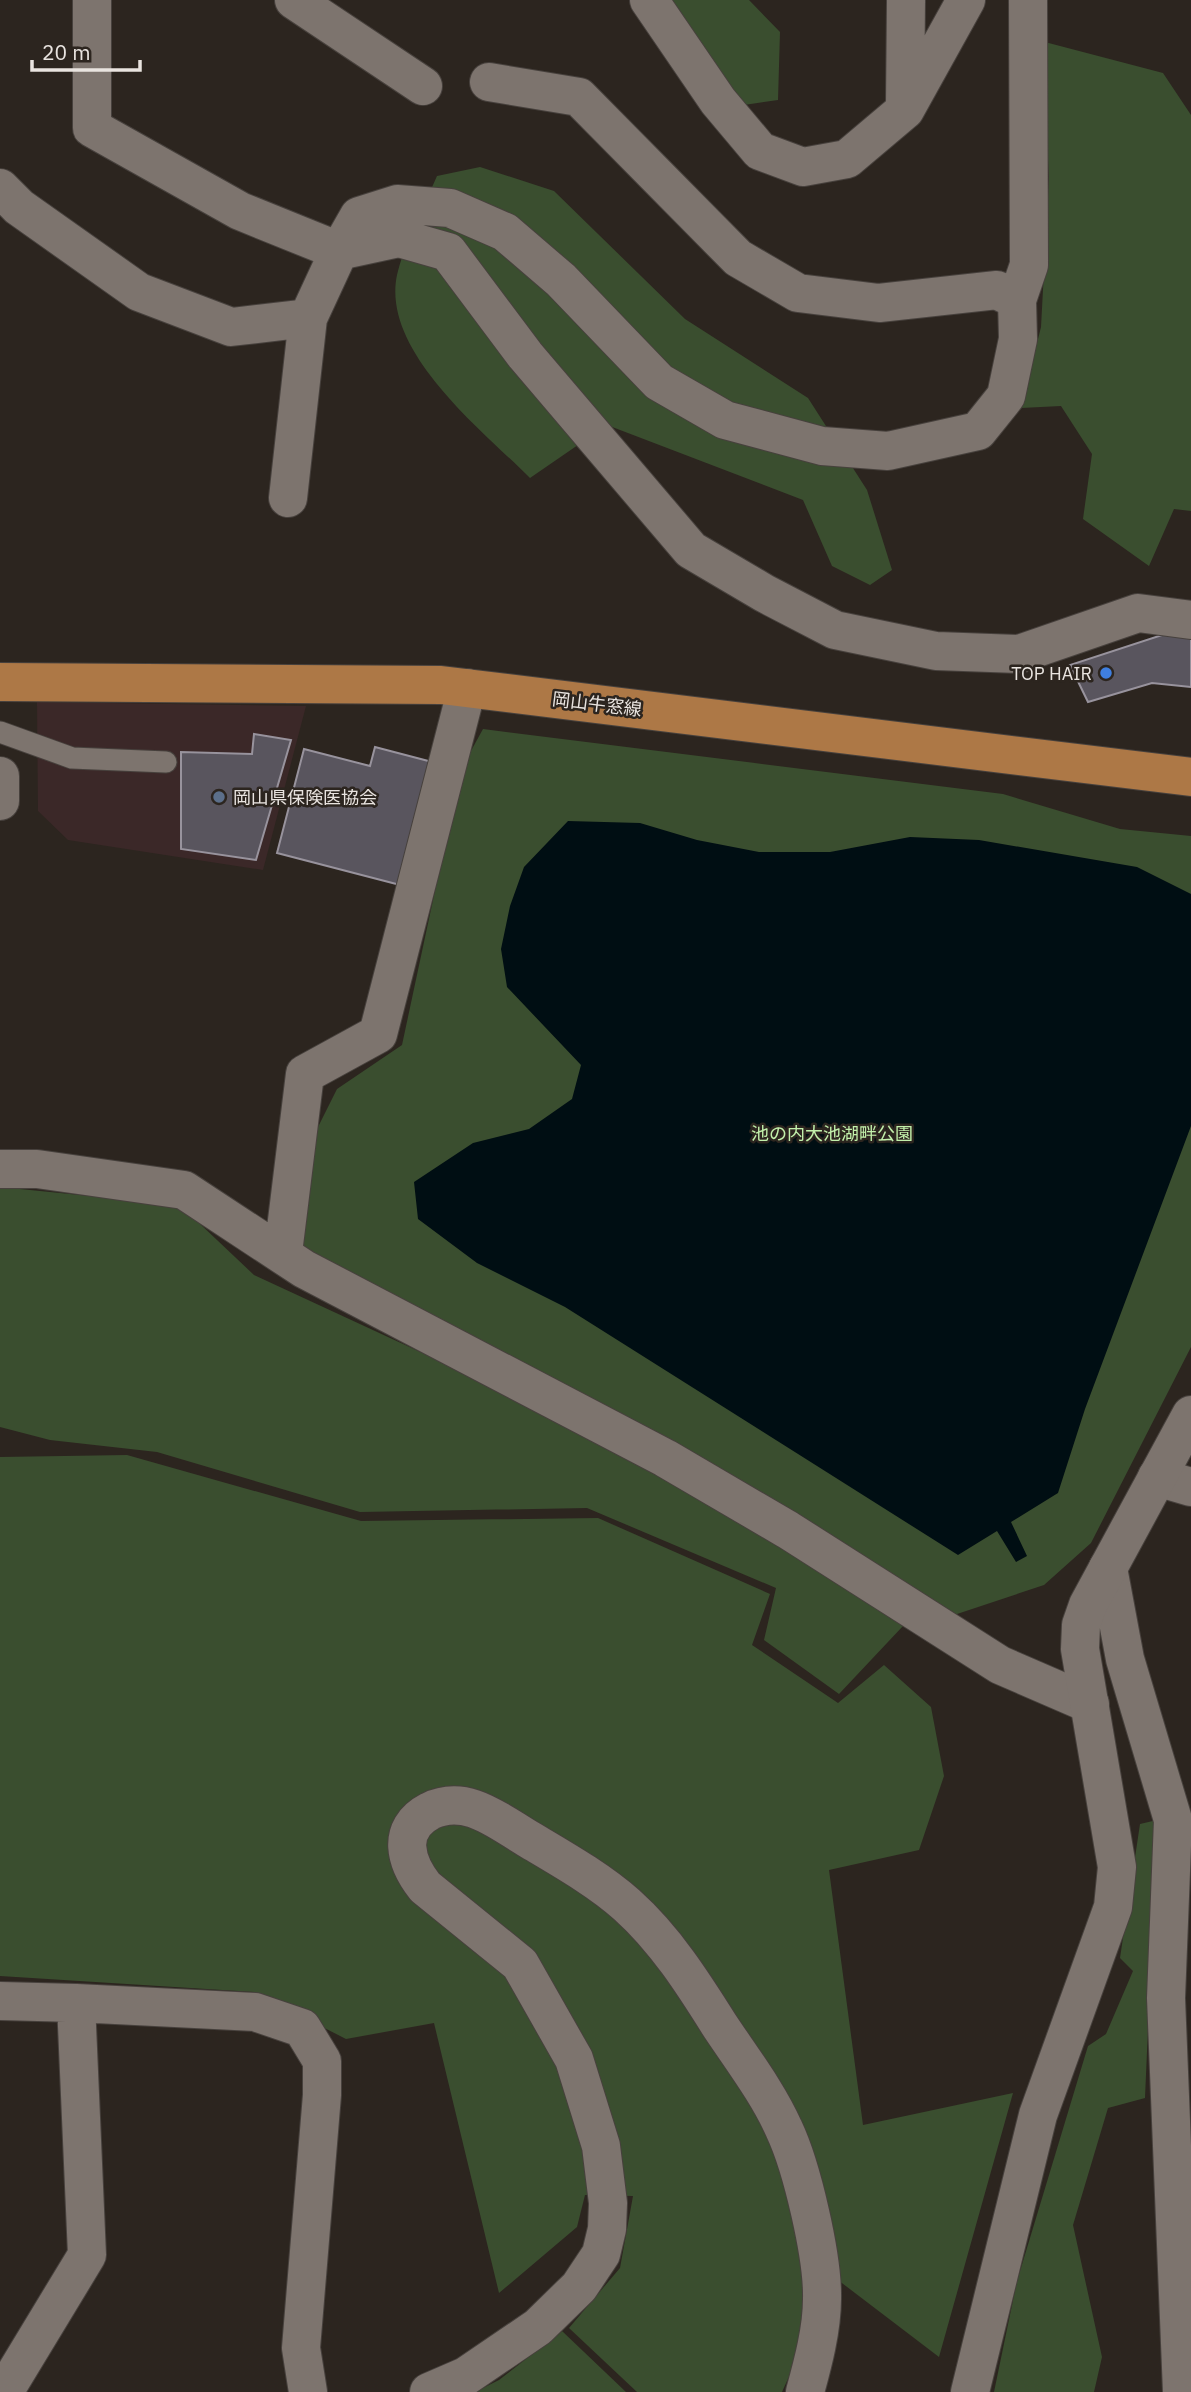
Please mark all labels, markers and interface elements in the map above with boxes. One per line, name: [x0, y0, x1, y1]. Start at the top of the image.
scale bar: [32, 28, 140, 72]
text: 20 m: [42, 38, 91, 66]
place label: TOP HAIR: [1011, 662, 1092, 685]
marker: TOP HAIR: [1098, 665, 1114, 681]
street label: 岡山牛窓線: [551, 687, 643, 721]
place label: 岡山県保険医協会: [233, 786, 377, 809]
marker: 岡山県保険医協会: [211, 789, 227, 805]
park label: 池の内大池湖畔公園: [751, 1122, 913, 1145]

